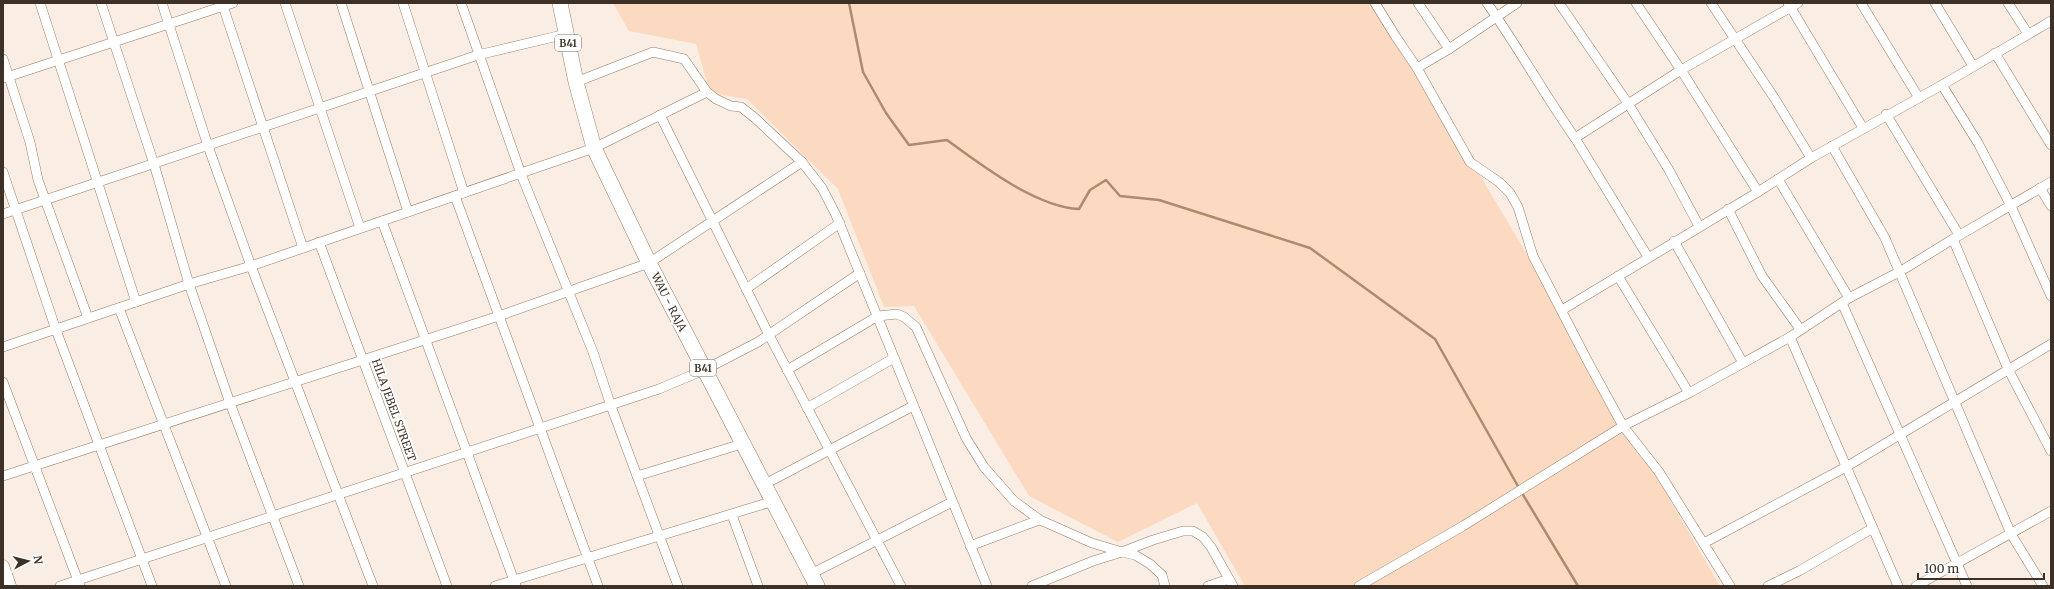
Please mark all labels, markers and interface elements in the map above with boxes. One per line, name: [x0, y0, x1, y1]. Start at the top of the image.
road number: B41: [555, 35, 581, 51]
street label: WAU - RAJA: [648, 269, 690, 334]
street label: HILA JEBEL STREET: [369, 357, 419, 464]
road number: B41: [690, 360, 716, 376]
north arrow: [8, 541, 48, 581]
text: N: [30, 555, 45, 565]
scale bar: [1918, 555, 2044, 581]
text: 100 m: [1924, 561, 1959, 576]

